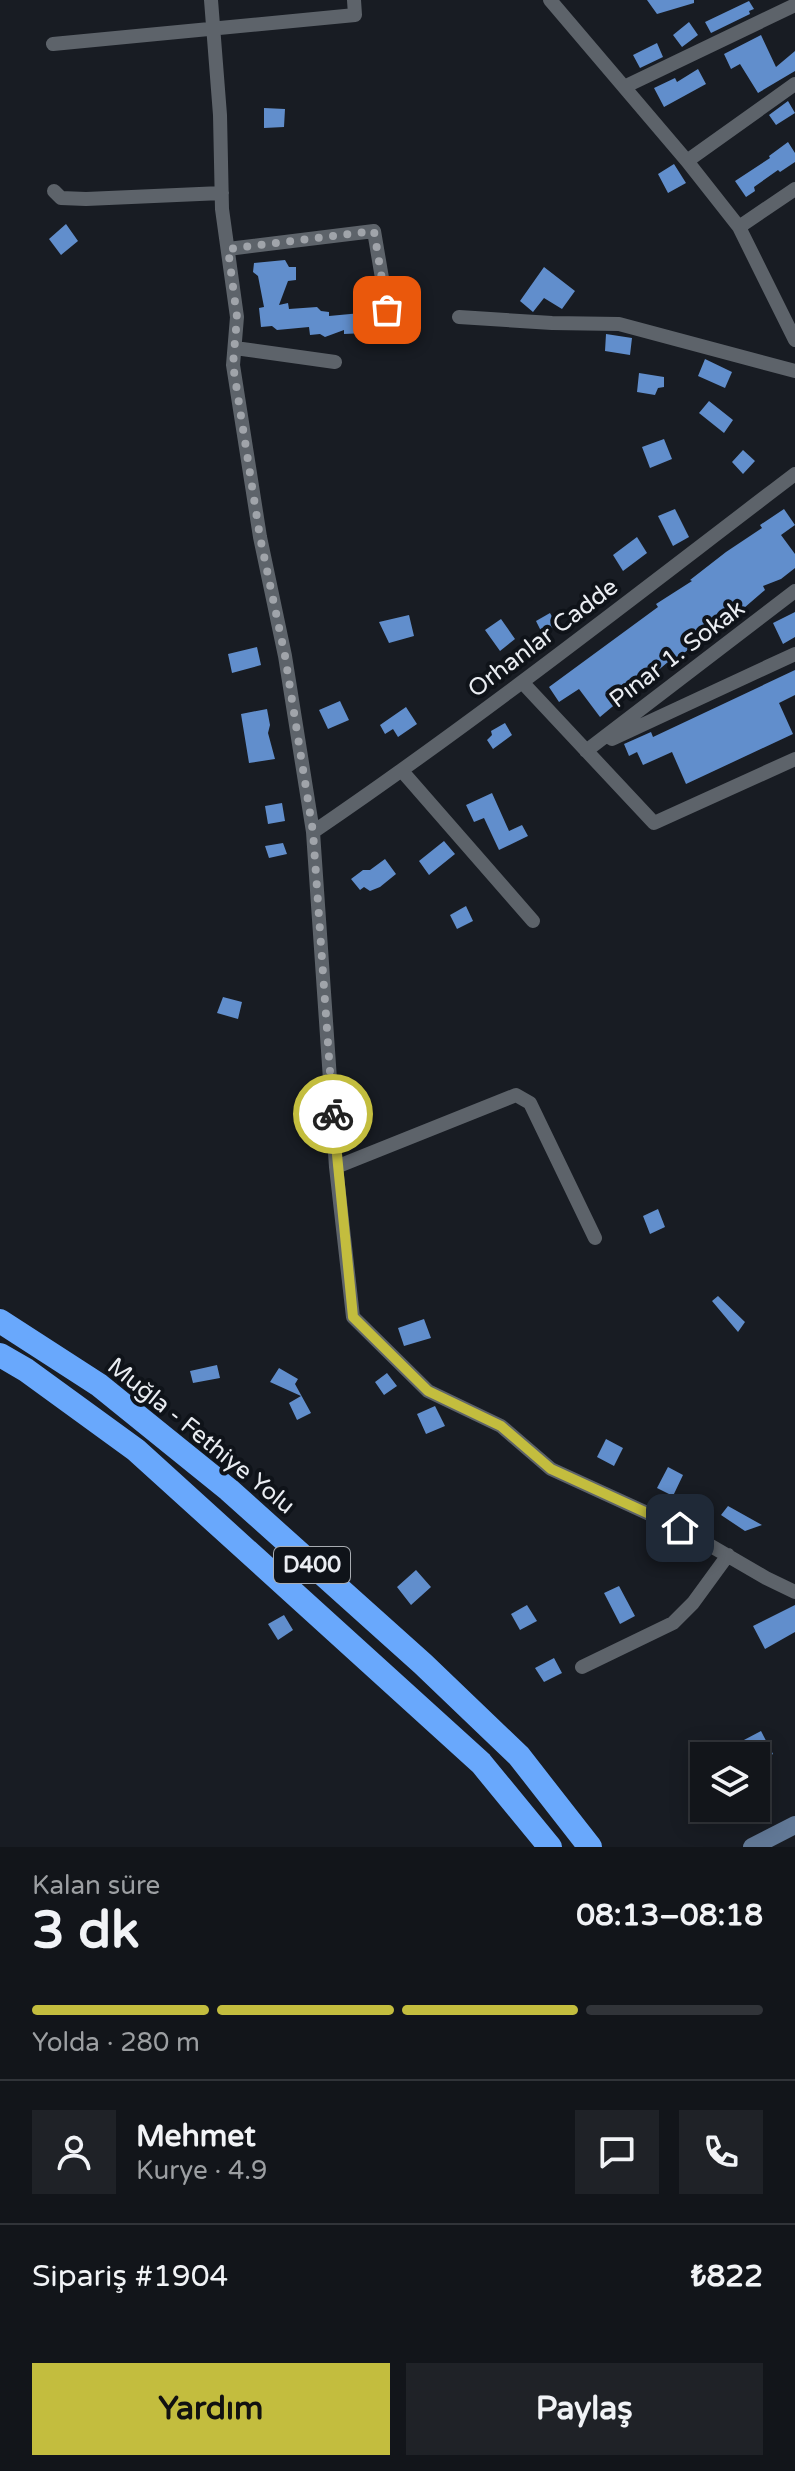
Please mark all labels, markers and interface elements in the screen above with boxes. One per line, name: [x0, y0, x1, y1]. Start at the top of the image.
pin: [353, 276, 421, 344]
icon: bag: [365, 288, 409, 332]
street label: Orhanlar Cadde: [462, 572, 624, 704]
street label: Pınar 1. Sokak: [604, 594, 750, 714]
courier: [293, 1074, 373, 1154]
icon: bike: [311, 1092, 355, 1136]
street label: Muğla - Fethiye Yolu: [101, 1352, 301, 1520]
pin: [646, 1494, 714, 1562]
icon: home: [658, 1506, 702, 1550]
road number: D400: [274, 1547, 350, 1583]
map controls: [690, 1742, 770, 1822]
button: layers: [690, 1742, 770, 1822]
text: Kalan süre: [32, 1870, 160, 1901]
text: 08:13–08:18: [576, 1897, 763, 1934]
text: 3 dk: [32, 1899, 139, 1962]
text: Yolda · 280 m: [32, 2027, 200, 2058]
button: person: [32, 2110, 116, 2194]
button: chat: [575, 2110, 659, 2194]
button: phone: [679, 2110, 763, 2194]
text: Mehmet: [136, 2118, 256, 2155]
text: Kurye · 4.9: [136, 2155, 267, 2186]
text: Sipariş #1904: [32, 2258, 228, 2295]
text: ₺822: [691, 2258, 763, 2295]
button: Yardım: [32, 2363, 390, 2455]
button: Paylaş: [406, 2363, 763, 2455]

